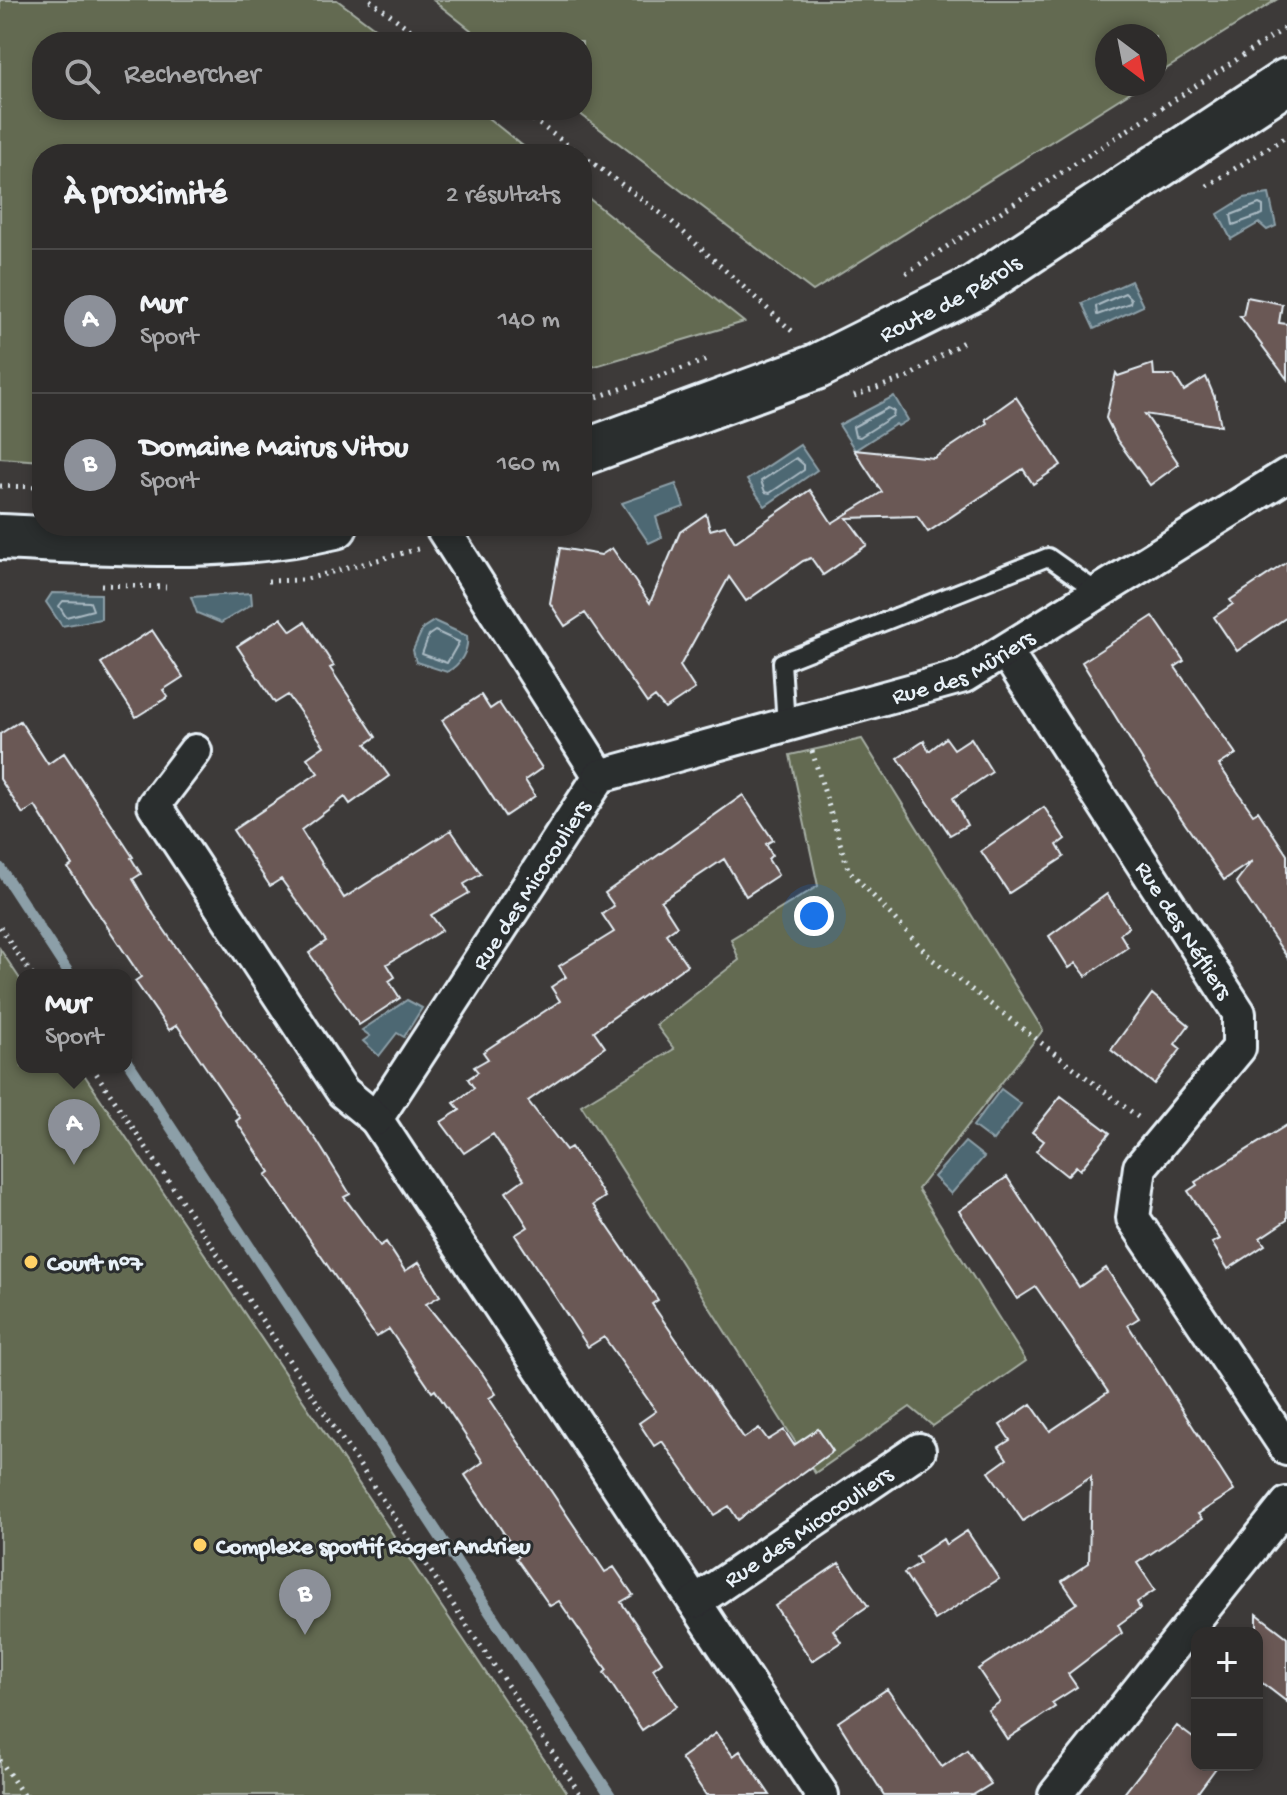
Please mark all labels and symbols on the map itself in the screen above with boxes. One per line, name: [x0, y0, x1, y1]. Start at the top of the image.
north arrow: [1095, 24, 1167, 96]
street label: Route de Pérols: [876, 249, 1029, 351]
street label: Rue des Mûriers: [889, 624, 1042, 713]
street label: Rue des Micocouliers: [467, 794, 599, 977]
street label: Rue des Néfliers: [1127, 857, 1238, 1007]
your location: [794, 896, 834, 936]
pin: A: [48, 1099, 100, 1165]
place label: Court n°7: [47, 1251, 144, 1280]
marker: Court n°7: [22, 1253, 40, 1271]
street label: Rue des Micocouliers: [720, 1460, 900, 1596]
place label: Complexe sportif Roger Andrieu: [216, 1534, 531, 1563]
marker: Complexe sportif Roger Andrieu: [191, 1536, 209, 1554]
pin: B: [279, 1569, 331, 1635]

